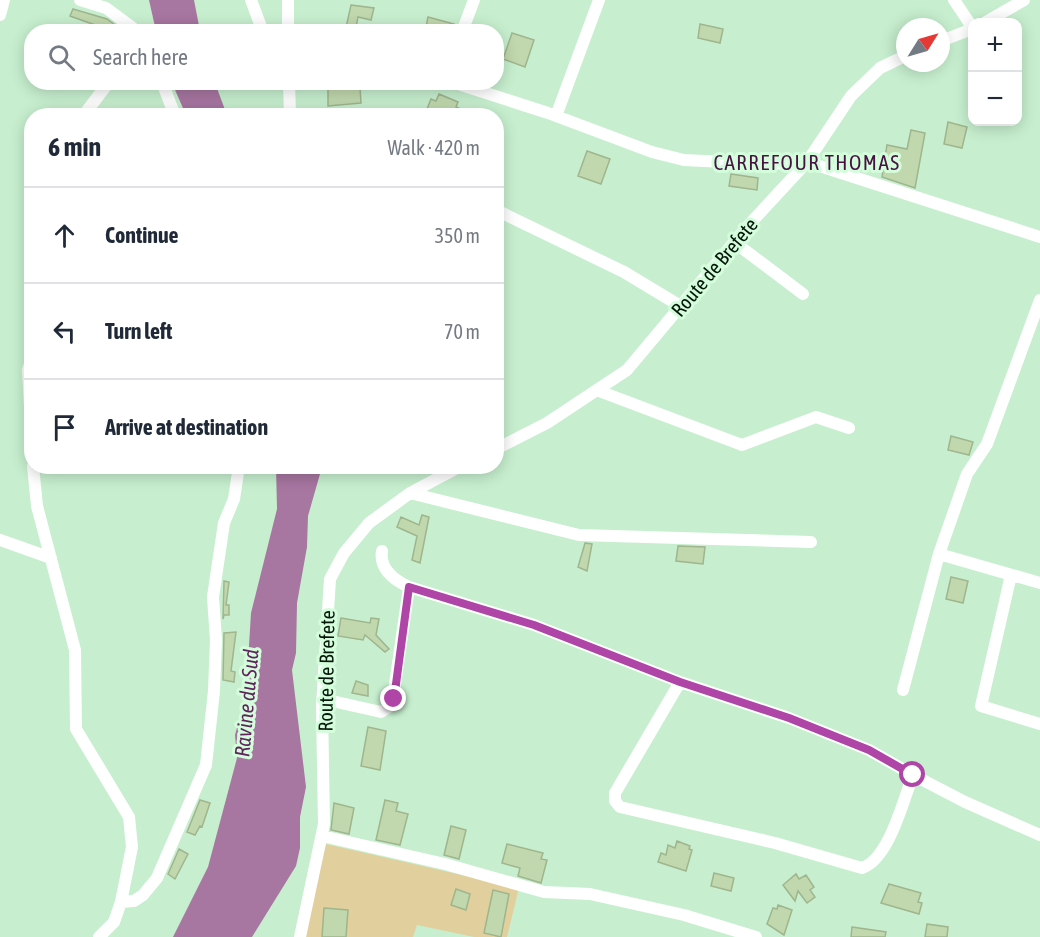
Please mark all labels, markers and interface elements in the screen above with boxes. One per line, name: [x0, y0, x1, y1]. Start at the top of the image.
north arrow: [896, 18, 950, 72]
map controls: [968, 18, 1022, 126]
button: +: [968, 18, 1022, 72]
search box: [24, 24, 504, 90]
icon: search: [45, 41, 78, 74]
text: Search here: [93, 44, 188, 70]
button: −: [968, 72, 1022, 126]
text: 6 min: [48, 132, 101, 162]
text: Walk · 420 m: [388, 136, 480, 159]
district label: CARREFOUR THOMAS: [713, 150, 901, 174]
street label: Route de Brefete: [666, 213, 762, 321]
icon: ahead: [48, 219, 81, 252]
text: Continue: [105, 222, 179, 248]
text: 350 m: [435, 224, 480, 247]
icon: left: [48, 315, 81, 348]
text: Turn left: [105, 318, 172, 344]
text: 70 m: [444, 320, 480, 343]
icon: arrive: [48, 411, 81, 444]
text: Arrive at destination: [105, 414, 268, 440]
street label: Route de Brefete: [313, 610, 339, 732]
water label: Ravine du Sud: [229, 648, 263, 758]
route end: [380, 685, 406, 711]
route start: [899, 761, 925, 787]

